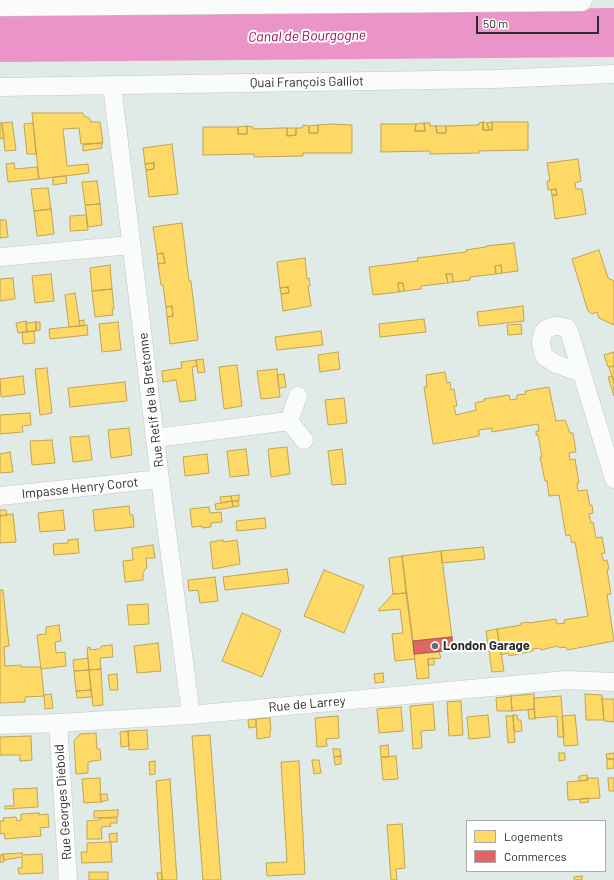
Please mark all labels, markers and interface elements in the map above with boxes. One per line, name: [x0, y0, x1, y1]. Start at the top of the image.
scale bar: [478, 8, 601, 34]
text: 50 m: [483, 16, 508, 30]
water label: Canal de Bourgogne: [248, 27, 366, 45]
street label: Quai François Galliot: [250, 73, 364, 91]
street label: Rue Retif de la Bretonne: [135, 332, 167, 468]
street label: Impasse Henry Corot: [21, 474, 139, 502]
place label: London Garage: [443, 638, 530, 654]
marker: London Garage: [430, 641, 440, 651]
street label: Rue de Larrey: [268, 693, 346, 715]
street label: Rue Georges Diebold: [51, 744, 75, 860]
legend: [466, 820, 606, 872]
text: Logements: [504, 829, 563, 843]
text: Commerces: [504, 849, 567, 863]

